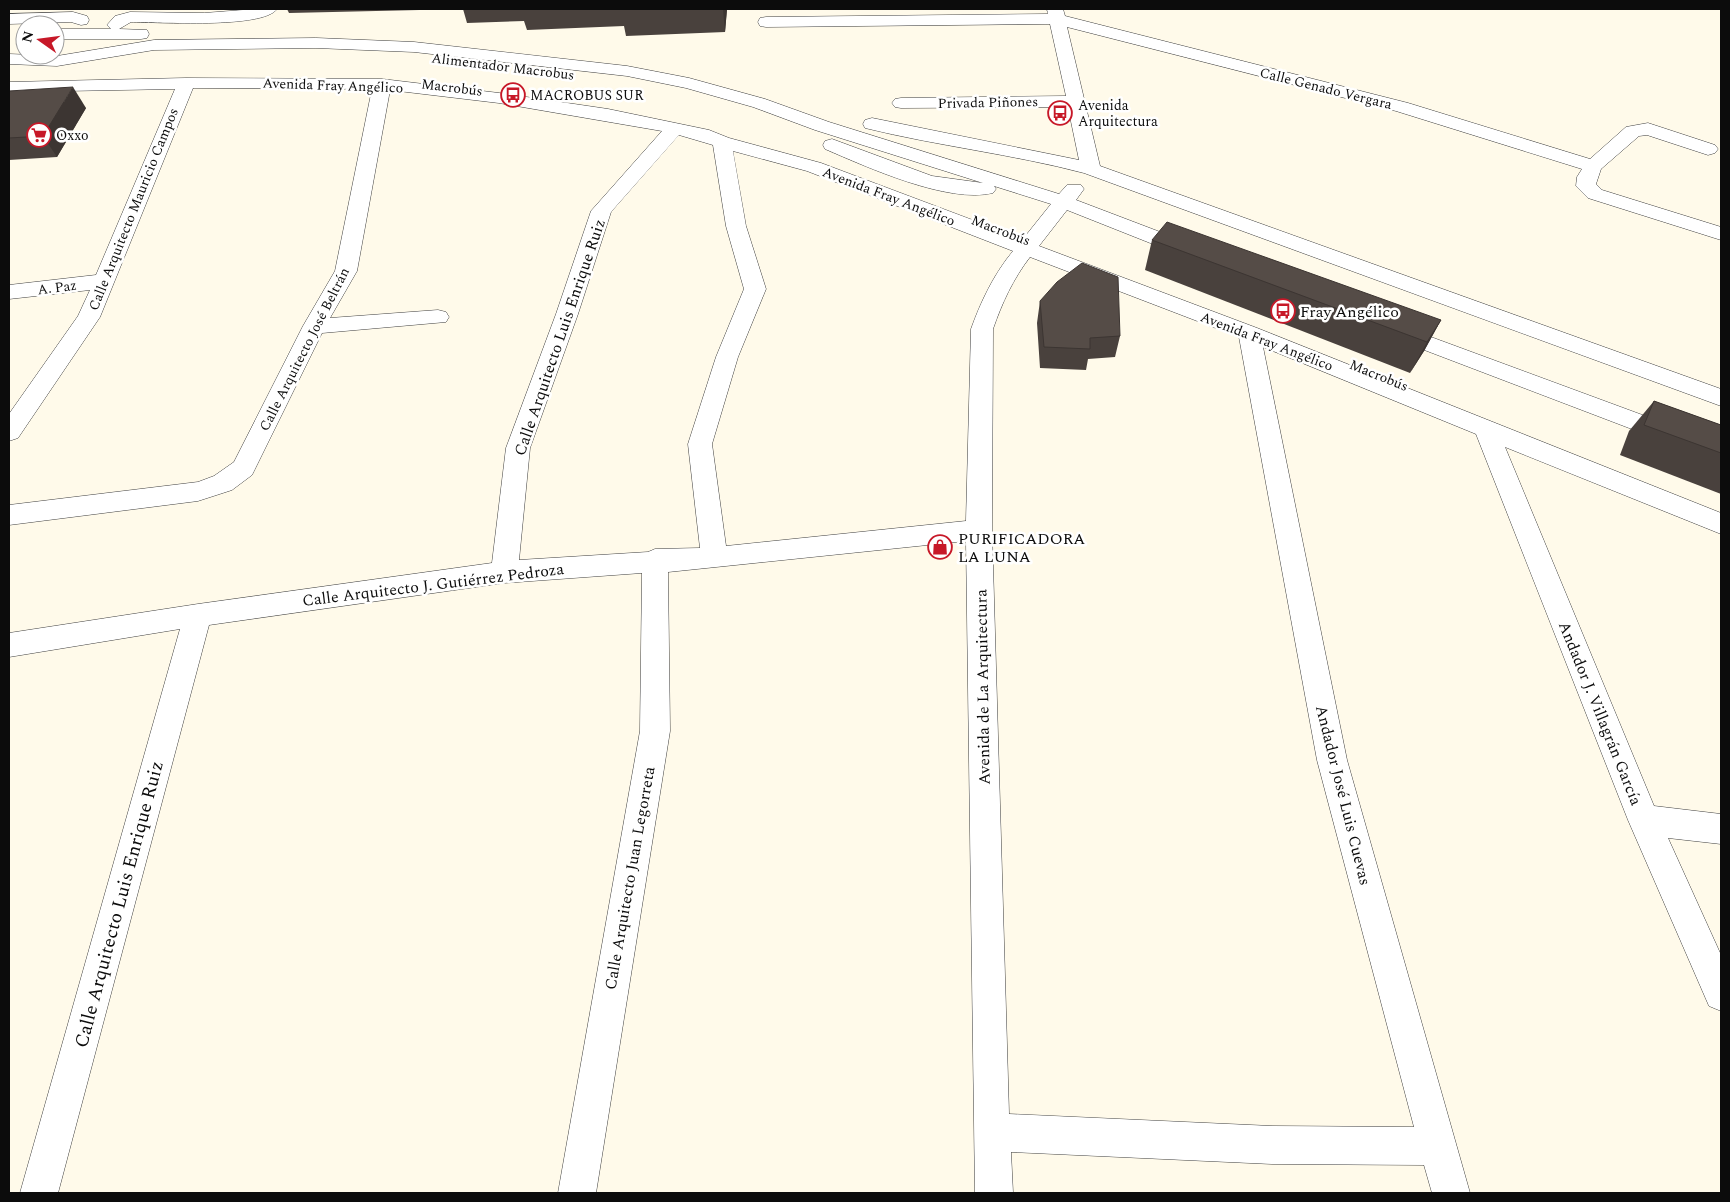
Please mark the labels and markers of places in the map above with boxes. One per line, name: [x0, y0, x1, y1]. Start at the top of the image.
bus stop icon: MACROBUS SUR: [500, 82, 526, 108]
place label: MACROBUS SUR: [530, 85, 644, 106]
place label: Avenida Arquitectura: [1078, 95, 1158, 132]
bus stop icon: Avenida Arquitectura: [1047, 100, 1073, 126]
supermarket icon: Oxxo: [26, 122, 52, 148]
place label: Oxxo: [56, 125, 89, 146]
bus stop icon: Fray Angélico: [1270, 298, 1296, 324]
place label: Fray Angélico: [1300, 300, 1399, 324]
place label: PURIFICADORA LA LUNA: [958, 527, 1085, 569]
shop icon: PURIFICADORA LA LUNA: [927, 534, 953, 560]

